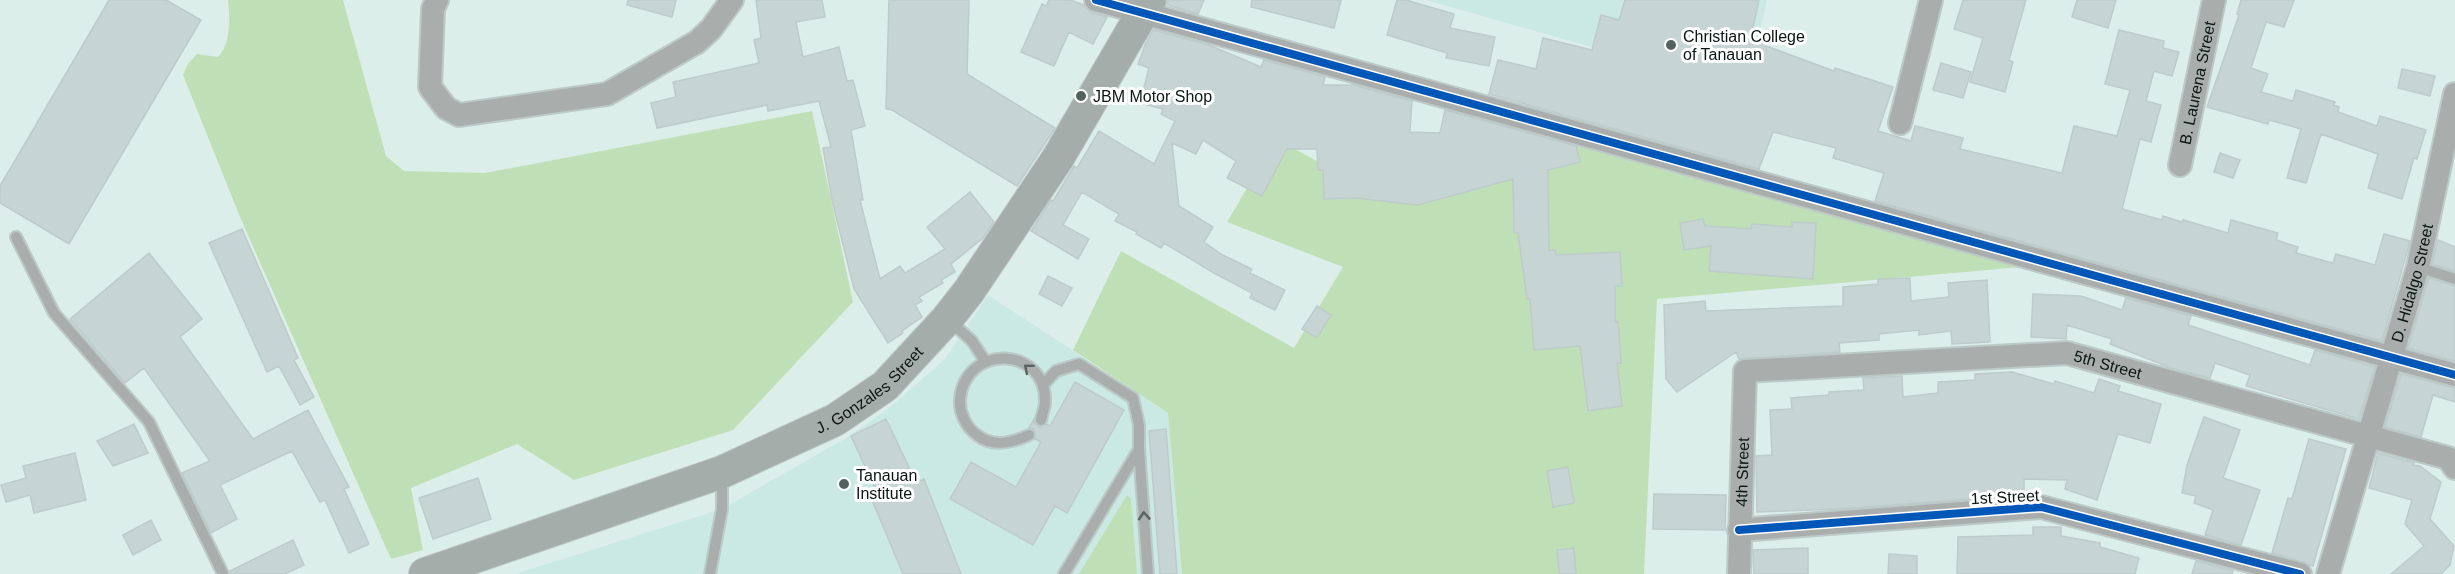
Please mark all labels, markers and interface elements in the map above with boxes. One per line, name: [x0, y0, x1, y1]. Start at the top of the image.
street label: B. Laurena Street: [2176, 19, 2218, 146]
place label: Christian College of Tanauan: [1683, 28, 1805, 63]
marker: Christian College of Tanauan: [1664, 38, 1678, 52]
place label: JBM Motor Shop: [1093, 88, 1212, 105]
marker: JBM Motor Shop: [1074, 89, 1088, 103]
street label: D. Hidalgo Street: [2388, 222, 2436, 344]
street label: J. Gonzales Street: [813, 342, 926, 436]
street label: 5th Street: [2072, 347, 2144, 382]
one-way arrow: [1024, 364, 1035, 375]
street label: 4th Street: [1732, 437, 1752, 507]
place label: Tanauan Institute: [856, 467, 917, 502]
marker: Tanauan Institute: [837, 477, 851, 491]
street label: 1st Street: [1970, 487, 2040, 507]
one-way arrow: [1138, 511, 1151, 520]

